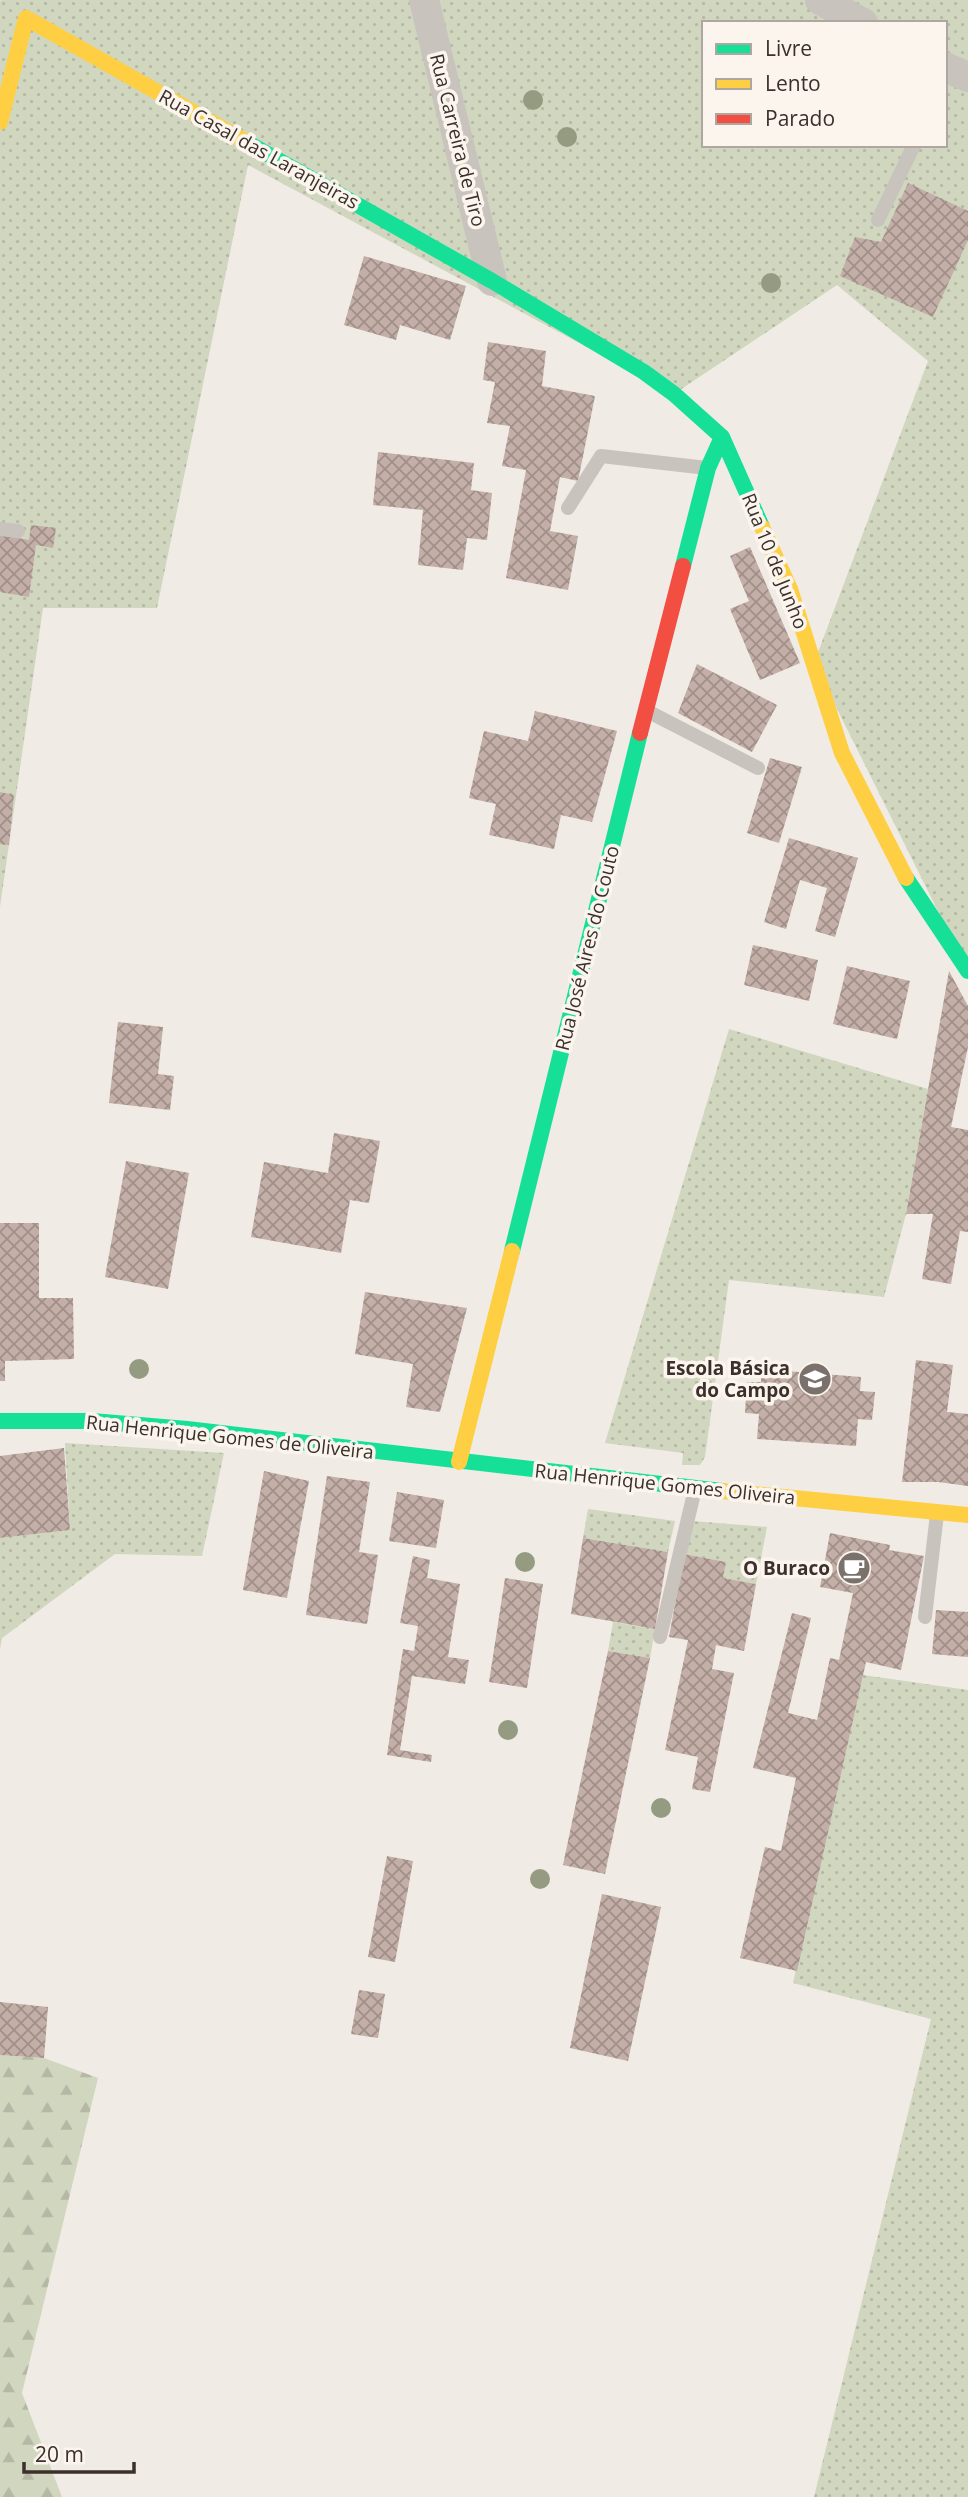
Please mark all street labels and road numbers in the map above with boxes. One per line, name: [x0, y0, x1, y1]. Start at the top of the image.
street label: Rua Carreira de Tiro: [424, 51, 492, 229]
street label: Rua Casal das Laranjeiras: [154, 83, 364, 215]
street label: Rua 10 de Junho: [736, 489, 814, 633]
street label: Rua José Aires do Couto: [549, 843, 625, 1053]
street label: Rua Henrique Gomes de Oliveira: [85, 1409, 375, 1465]
street label: Rua Henrique Gomes Oliveira: [533, 1457, 797, 1511]

